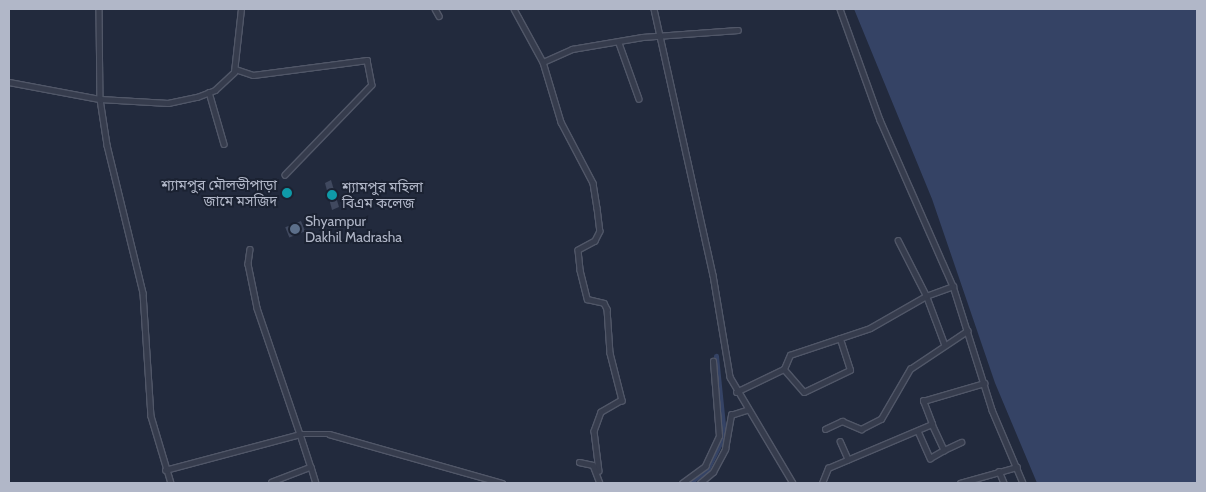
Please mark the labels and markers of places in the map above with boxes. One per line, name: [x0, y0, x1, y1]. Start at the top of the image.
place label: শ্যামপুর মৌলভীপাড়া জামে মসজিদ: [161, 177, 277, 210]
place label: শ্যামপুর মহিলা বিএম কলেজ: [342, 179, 423, 212]
marker: শ্যামপুর মৌলভীপাড়া জামে মসজিদ: [281, 187, 293, 199]
marker: শ্যামপুর মহিলা বিএম কলেজ: [326, 189, 338, 201]
place label: Shyampur Dakhil Madrasha: [305, 213, 402, 246]
marker: Shyampur Dakhil Madrasha: [289, 223, 301, 235]

